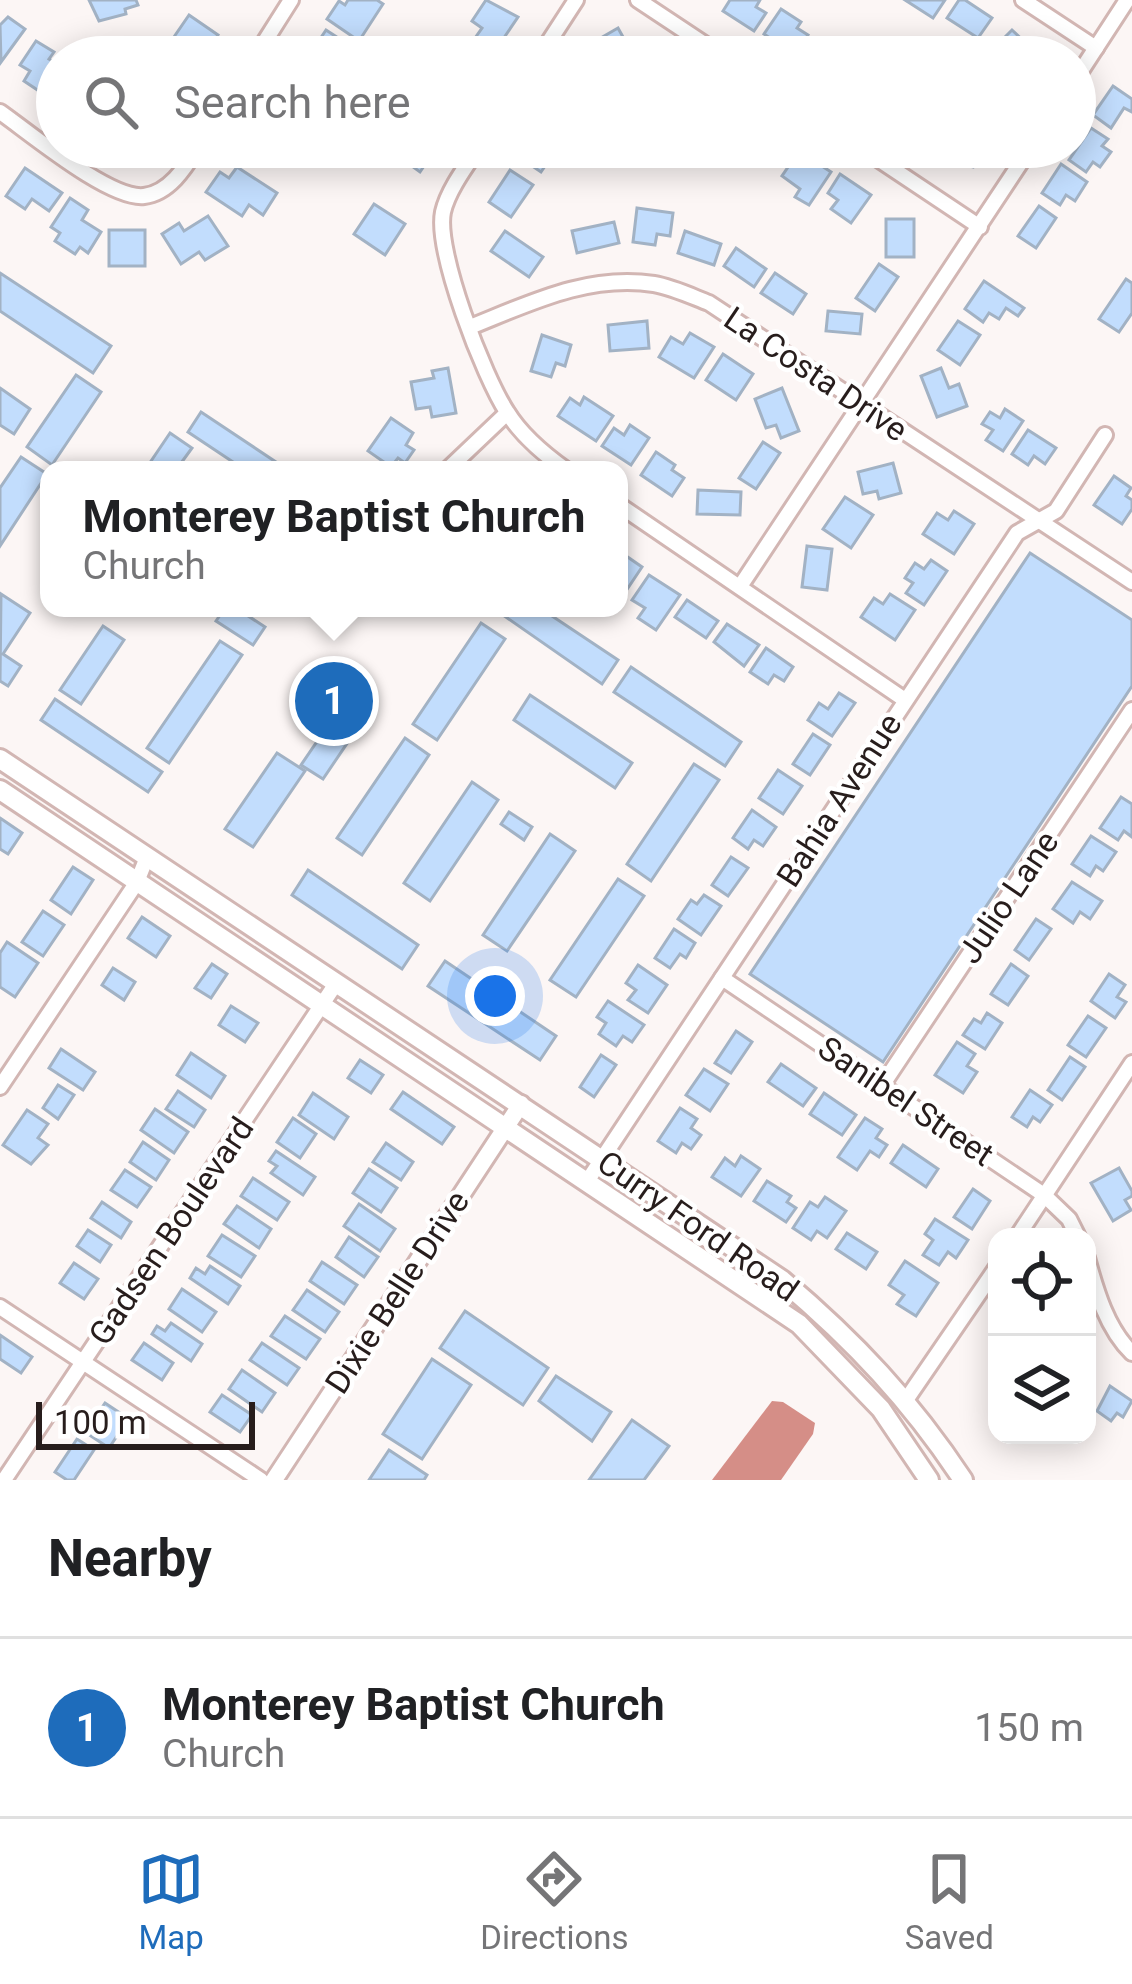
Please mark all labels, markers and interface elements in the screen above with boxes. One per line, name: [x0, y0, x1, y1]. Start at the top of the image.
search box: [36, 36, 1096, 168]
icon: search: [78, 69, 144, 135]
text: Search here: [174, 76, 411, 129]
street label: La Costa Drive: [717, 298, 915, 450]
popup: [40, 461, 628, 617]
text: Monterey Baptist Church: [83, 490, 585, 543]
text: Church: [83, 543, 206, 589]
pin: 1: [295, 656, 373, 746]
street label: Bahia Avenue: [769, 706, 909, 894]
street label: Julio Lane: [950, 824, 1066, 970]
your location: [465, 966, 525, 1026]
street label: Sanibel Street: [811, 1028, 1001, 1174]
street label: Gadsen Boulevard: [80, 1110, 262, 1352]
street label: Curry Ford Road: [590, 1142, 806, 1310]
street label: Dixie Belle Drive: [317, 1183, 477, 1401]
map controls: [988, 1228, 1096, 1444]
button: locate: [988, 1228, 1096, 1336]
button: layers: [988, 1336, 1096, 1444]
scale bar: [36, 1396, 255, 1449]
text: 100 m: [54, 1403, 147, 1442]
text: Nearby: [48, 1529, 212, 1588]
text: Monterey Baptist Church: [162, 1678, 665, 1731]
text: 1: [76, 1705, 98, 1751]
text: 150 m: [974, 1705, 1084, 1751]
text: Church: [162, 1731, 285, 1777]
tab: Map: [138, 1846, 204, 1957]
tab: Directions: [480, 1846, 629, 1957]
tab: Saved: [905, 1846, 994, 1957]

